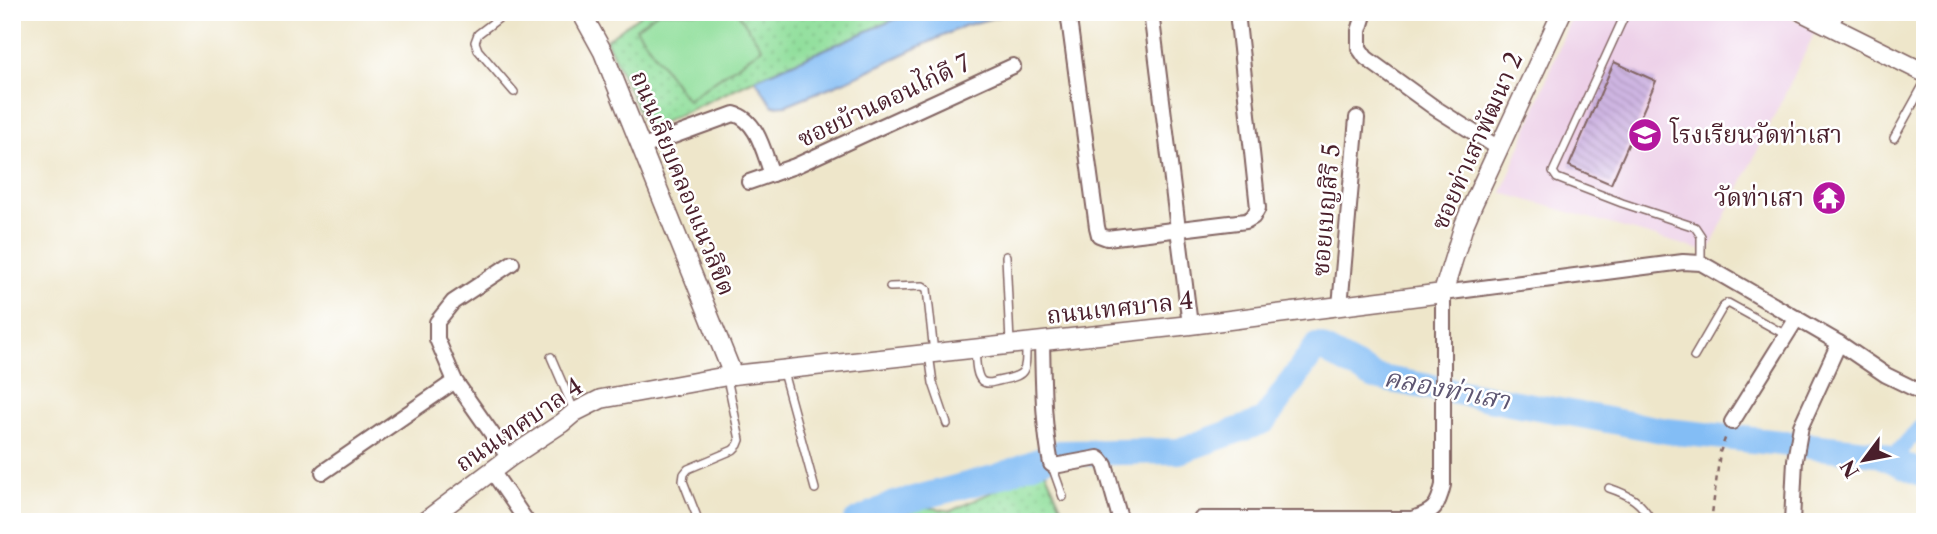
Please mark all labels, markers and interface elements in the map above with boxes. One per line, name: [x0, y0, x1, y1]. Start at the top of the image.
street label: ซอยบ้านดอนไก่ดี 7: [792, 45, 975, 153]
street label: ซอยท่าเสาพัฒนา 2: [1424, 48, 1529, 234]
street label: ถนนเลียบคลองแนวลิขิต: [625, 66, 742, 300]
school or university icon: โรงเรียนวัดท่าเสา: [1626, 116, 1664, 154]
place label: โรงเรียนวัดท่าเสา: [1669, 117, 1842, 149]
street label: ซอยเบญสิริ 5: [1305, 142, 1346, 278]
temple icon: วัดท่าเสา: [1810, 179, 1848, 217]
place label: วัดท่าเสา: [1714, 183, 1804, 212]
street label: ถนนเทศบาล 4: [1045, 285, 1195, 330]
water label: คลองท่าเสา: [1381, 361, 1514, 417]
street label: ถนนเทศบาล 4: [450, 371, 588, 478]
north arrow: [1828, 426, 1898, 496]
text: N: [1836, 456, 1864, 482]

